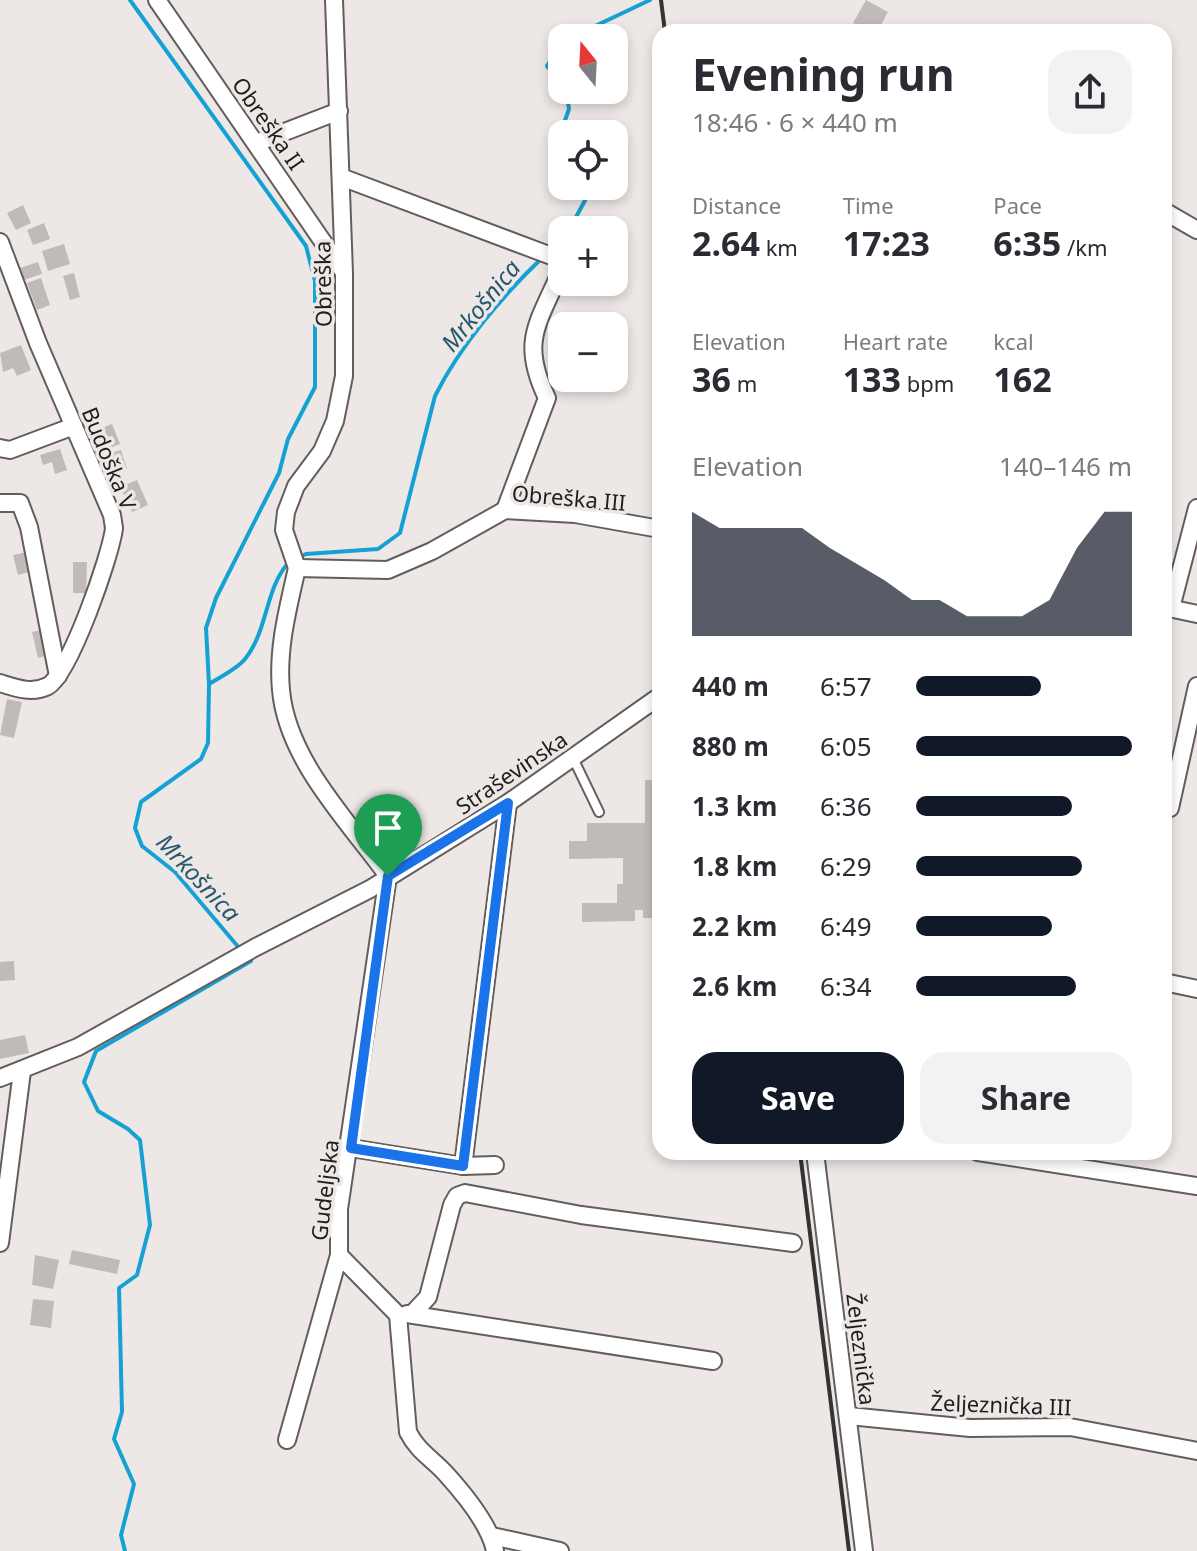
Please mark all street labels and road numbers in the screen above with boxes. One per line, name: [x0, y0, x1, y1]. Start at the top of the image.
street label: Obreška II: [226, 71, 312, 175]
street label: Obreška: [306, 241, 338, 327]
street label: Budoška V: [76, 402, 144, 515]
street label: Obreška III: [511, 477, 627, 517]
street label: Straševinska: [449, 724, 573, 820]
street label: Gudeljska: [303, 1138, 345, 1242]
street label: Željeznička: [840, 1291, 884, 1407]
street label: Željeznička III: [930, 1387, 1072, 1421]

